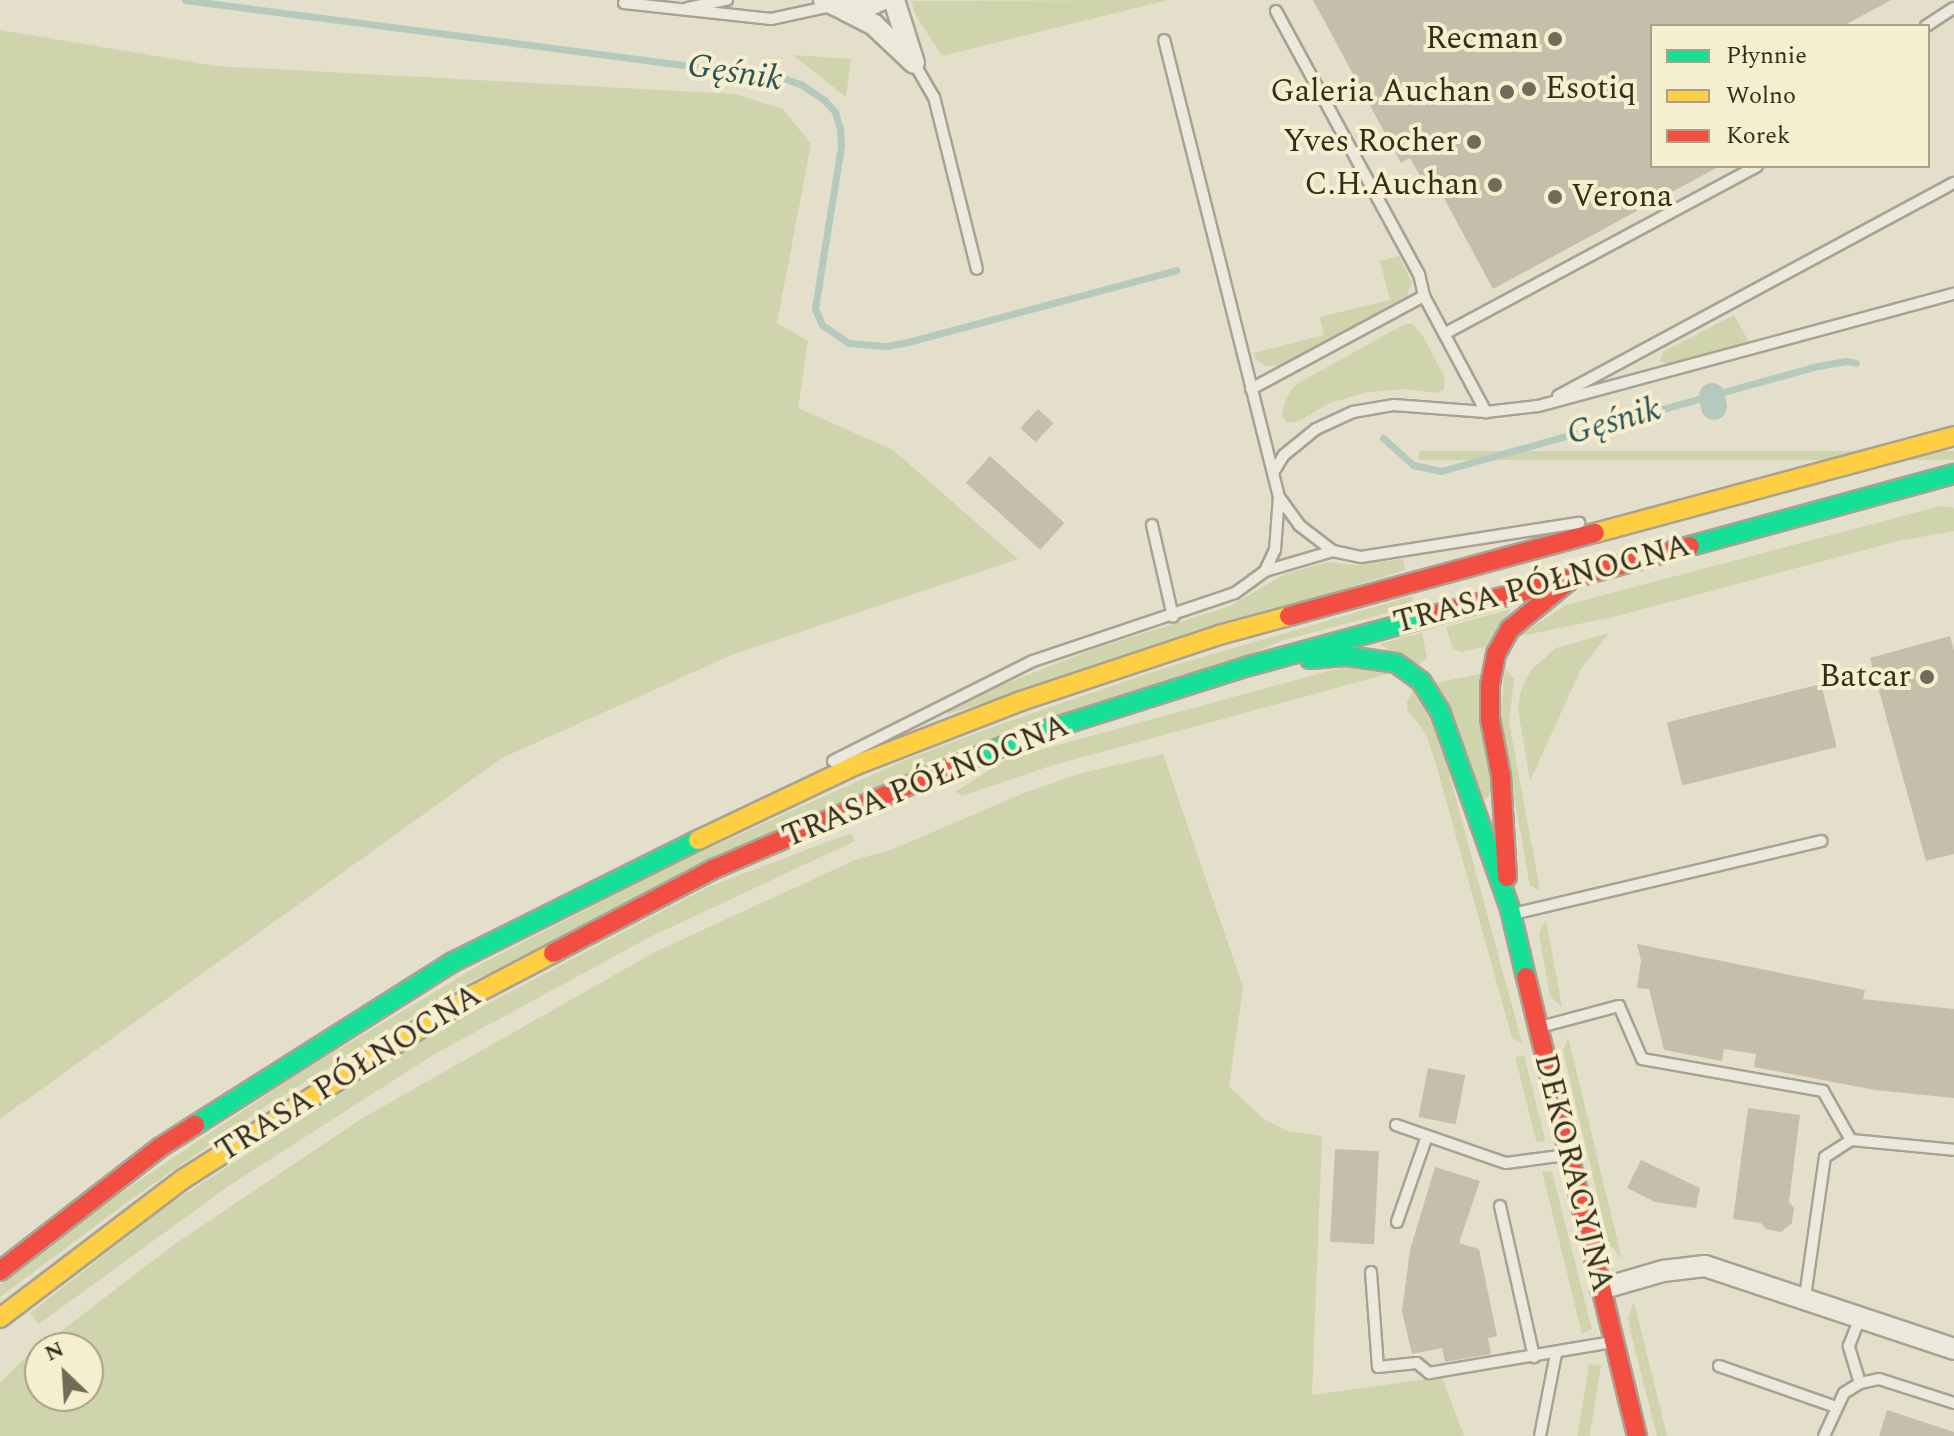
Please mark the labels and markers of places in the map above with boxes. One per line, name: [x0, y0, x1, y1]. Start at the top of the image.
place label: Recman: [1425, 20, 1539, 58]
marker: Recman: [1546, 30, 1564, 48]
place label: Esotiq: [1545, 70, 1636, 108]
place label: Galeria Auchan: [1270, 73, 1491, 111]
marker: Esotiq: [1520, 80, 1538, 98]
marker: Galeria Auchan: [1498, 83, 1516, 101]
place label: Yves Rocher: [1283, 123, 1458, 161]
marker: Yves Rocher: [1465, 133, 1483, 151]
place label: C.H.Auchan: [1304, 166, 1479, 204]
marker: C.H.Auchan: [1486, 176, 1504, 194]
place label: Verona: [1571, 178, 1673, 216]
marker: Verona: [1546, 188, 1564, 206]
place label: Batcar: [1819, 658, 1911, 696]
marker: Batcar: [1918, 668, 1936, 686]

